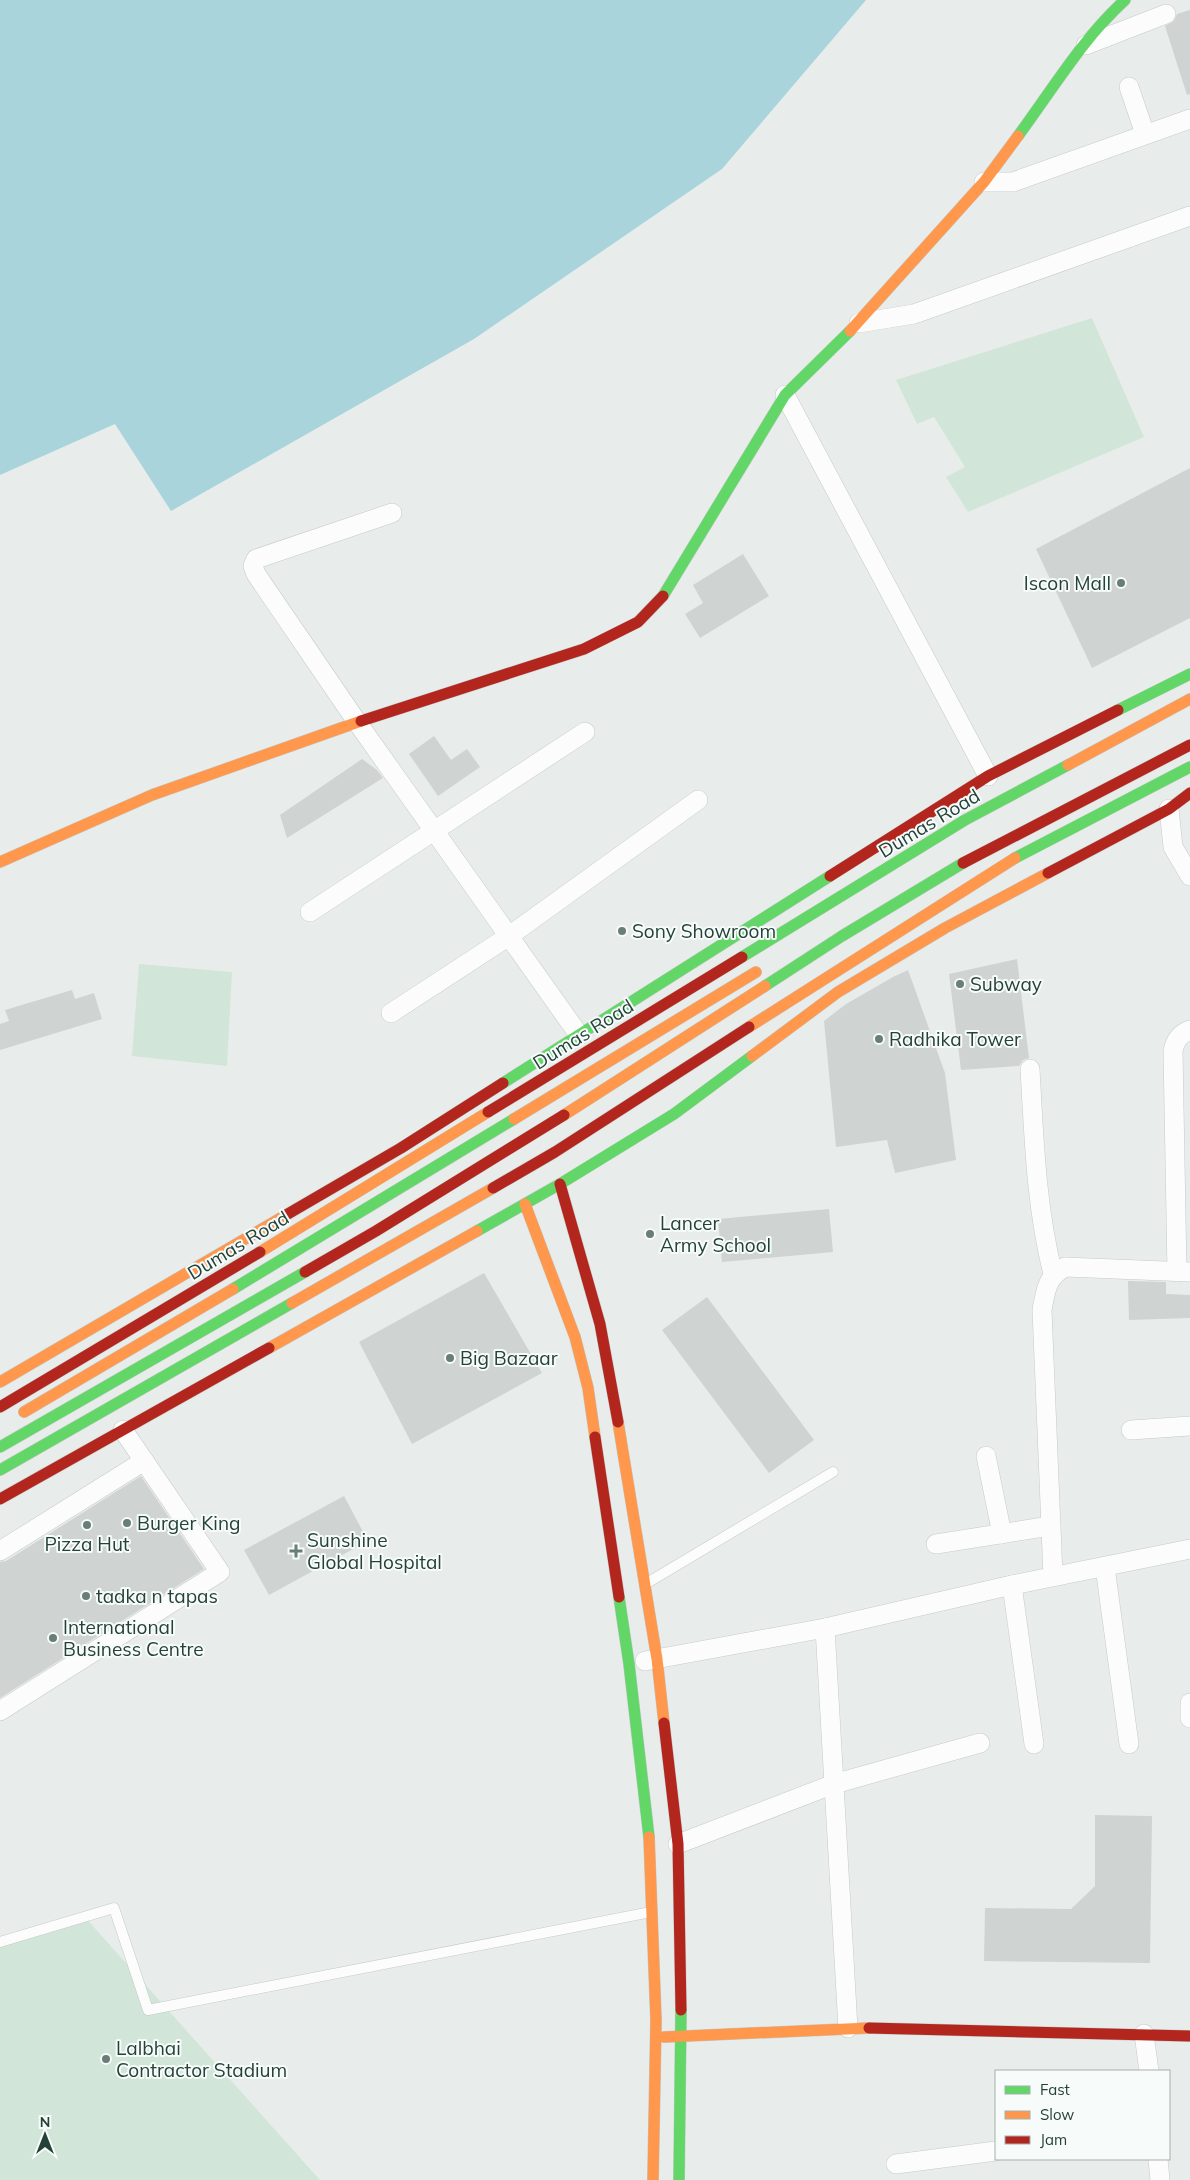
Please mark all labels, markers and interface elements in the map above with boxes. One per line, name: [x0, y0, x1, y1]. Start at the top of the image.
place label: Iscon Mall: [1024, 571, 1111, 595]
marker: Iscon Mall: [1115, 577, 1127, 589]
street label: Dumas Road: [874, 783, 984, 863]
place label: Sony Showroom: [632, 919, 776, 943]
marker: Sony Showroom: [616, 925, 628, 937]
place label: Subway: [970, 972, 1042, 996]
marker: Subway: [954, 978, 966, 990]
street label: Dumas Road: [528, 994, 638, 1074]
place label: Radhika Tower: [889, 1027, 1021, 1051]
marker: Radhika Tower: [873, 1033, 885, 1045]
street label: Dumas Road: [183, 1205, 293, 1285]
place label: Lancer Army School: [660, 1211, 771, 1257]
marker: Lancer Army School: [644, 1228, 656, 1240]
place label: Big Bazaar: [460, 1346, 558, 1370]
marker: Big Bazaar: [444, 1352, 456, 1364]
place label: Burger King: [137, 1511, 240, 1535]
marker: Burger King: [121, 1517, 133, 1529]
marker: Pizza Hut: [81, 1519, 93, 1531]
place label: Sunshine Global Hospital: [307, 1528, 442, 1574]
place label: Pizza Hut: [44, 1532, 130, 1556]
marker: Sunshine Global Hospital: [289, 1544, 303, 1558]
place label: tadka n tapas: [96, 1584, 218, 1608]
marker: tadka n tapas: [80, 1590, 92, 1602]
place label: International Business Centre: [63, 1615, 204, 1661]
marker: International Business Centre: [47, 1632, 59, 1644]
place label: Lalbhai Contractor Stadium: [116, 2036, 287, 2082]
marker: Lalbhai Contractor Stadium: [100, 2053, 112, 2065]
legend: [995, 2070, 1170, 2160]
text: Fast: [1040, 2080, 1070, 2099]
text: Slow: [1040, 2105, 1074, 2124]
north arrow: [20, 2110, 70, 2160]
text: N: [40, 2113, 50, 2131]
text: Jam: [1040, 2130, 1067, 2149]

